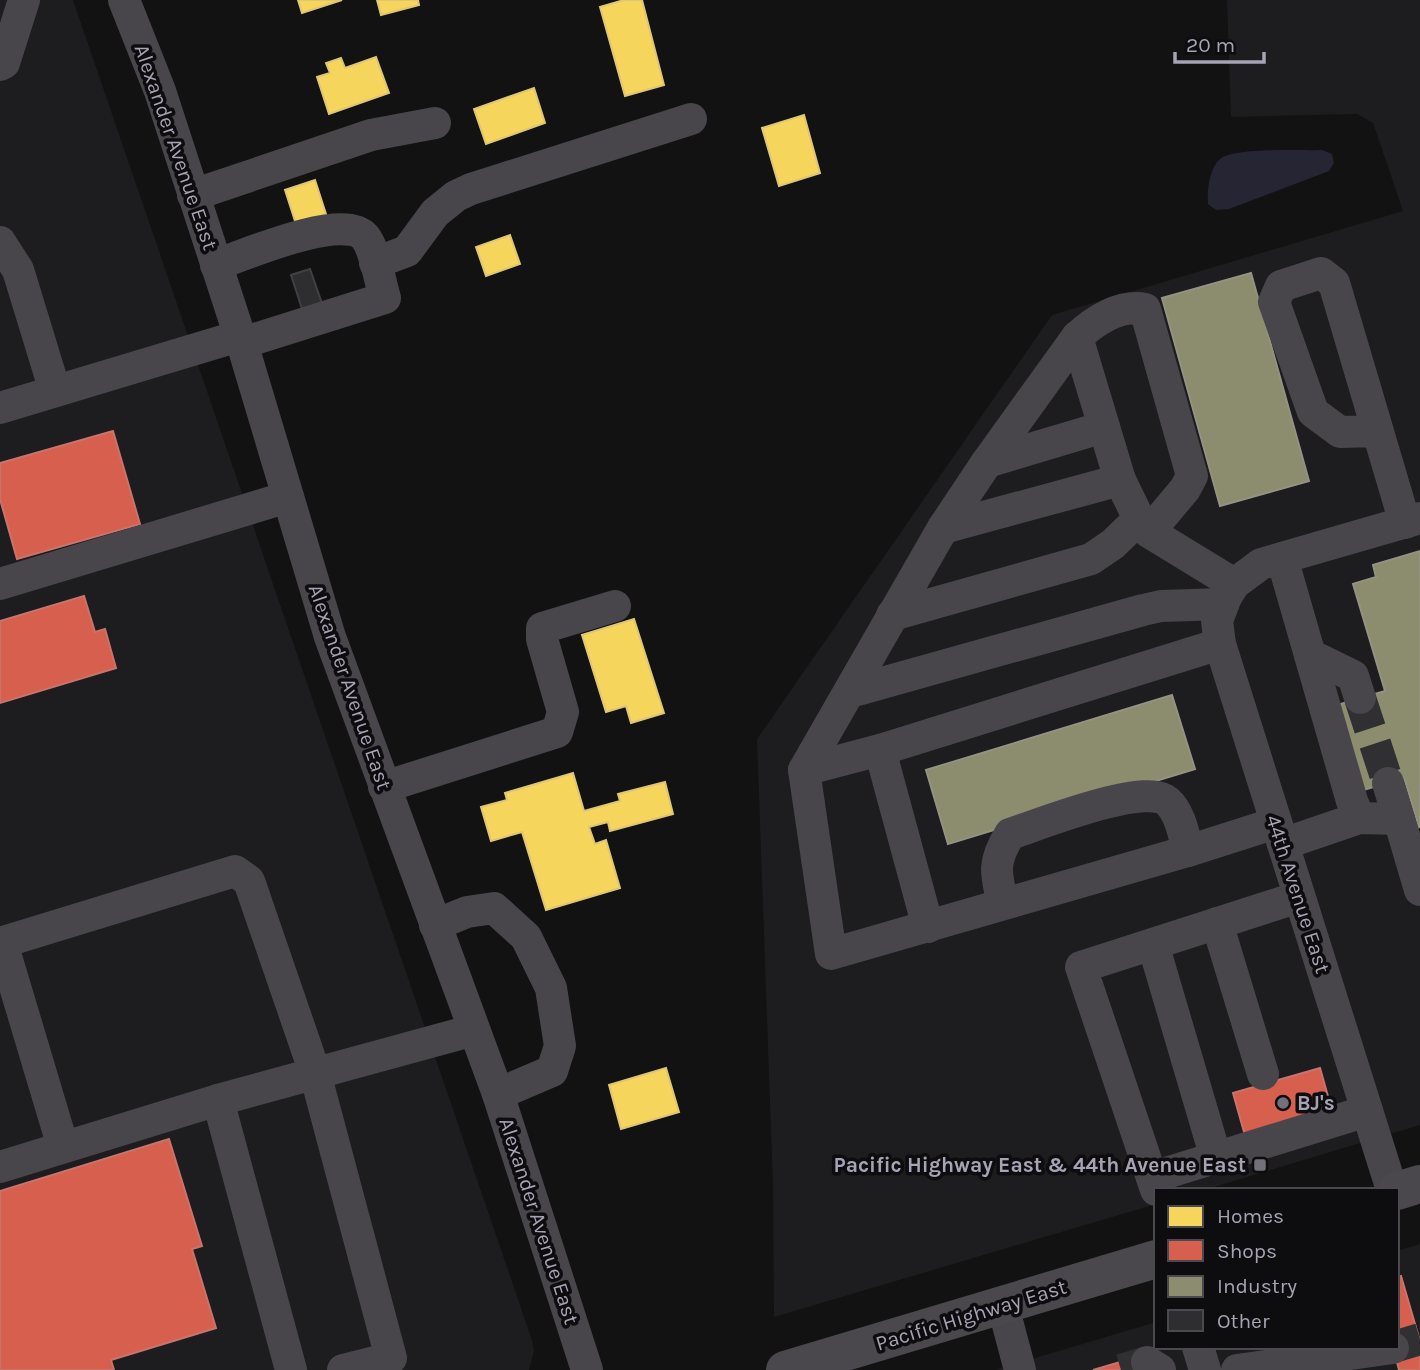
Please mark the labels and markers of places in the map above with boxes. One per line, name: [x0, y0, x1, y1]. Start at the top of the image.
place label: BJ's: [1297, 1091, 1335, 1115]
marker: BJ's: [1275, 1095, 1291, 1111]
place label: Pacific Highway East & 44th Avenue East: [833, 1153, 1246, 1177]
marker: Pacific Highway East & 44th Avenue East: [1252, 1157, 1268, 1173]

